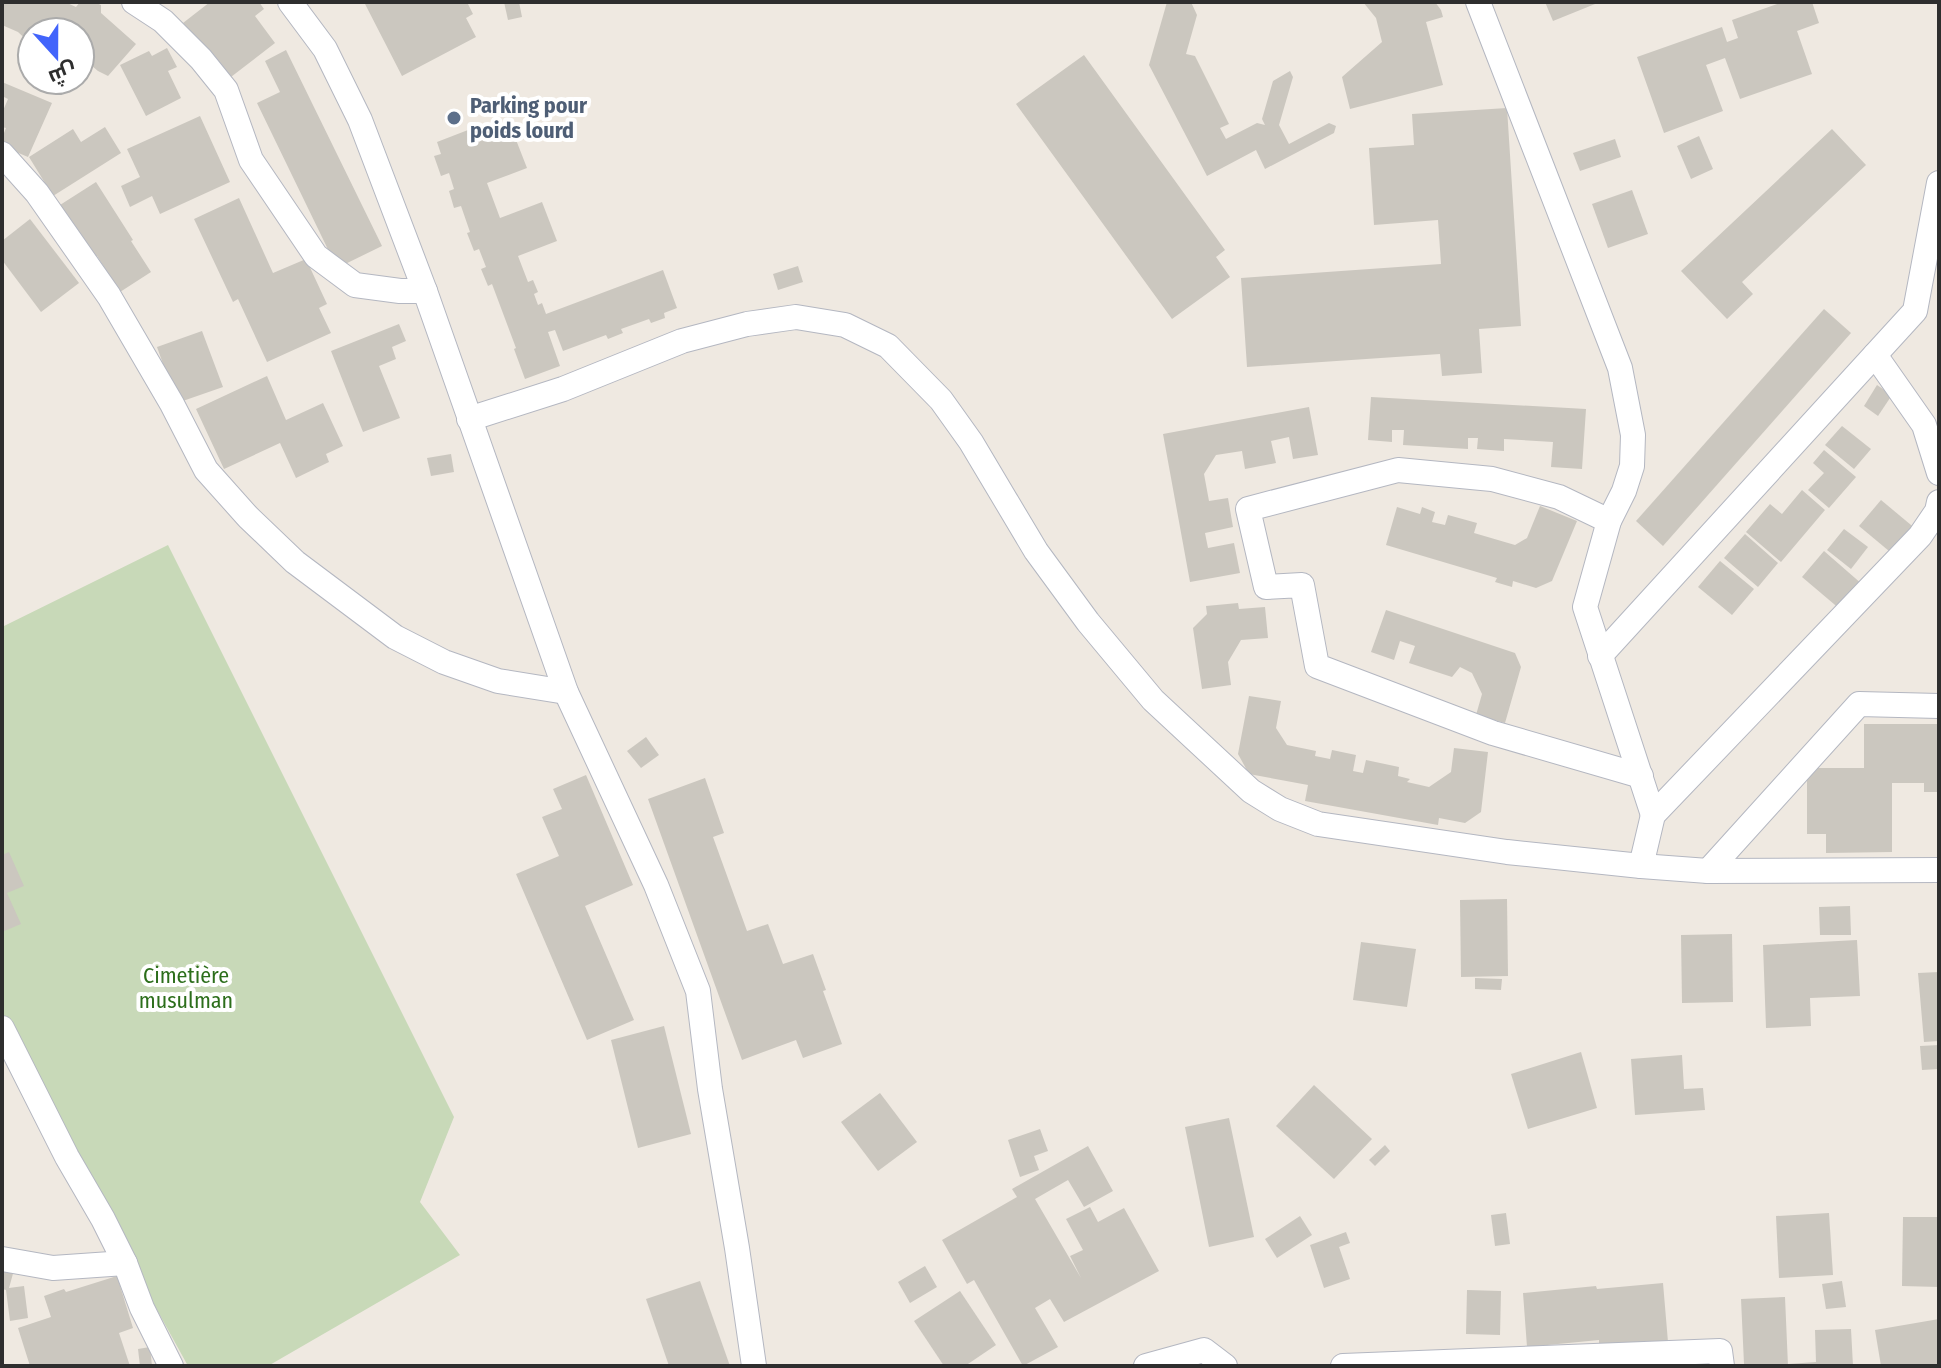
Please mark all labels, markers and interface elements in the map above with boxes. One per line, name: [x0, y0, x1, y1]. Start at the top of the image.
north arrow: [16, 16, 96, 96]
text: ش: [45, 57, 81, 92]
place label: Parking pour poids lourd: [470, 92, 588, 144]
marker: Parking pour poids lourd: [445, 109, 463, 127]
park label: Cimetière musulman: [139, 962, 233, 1014]

